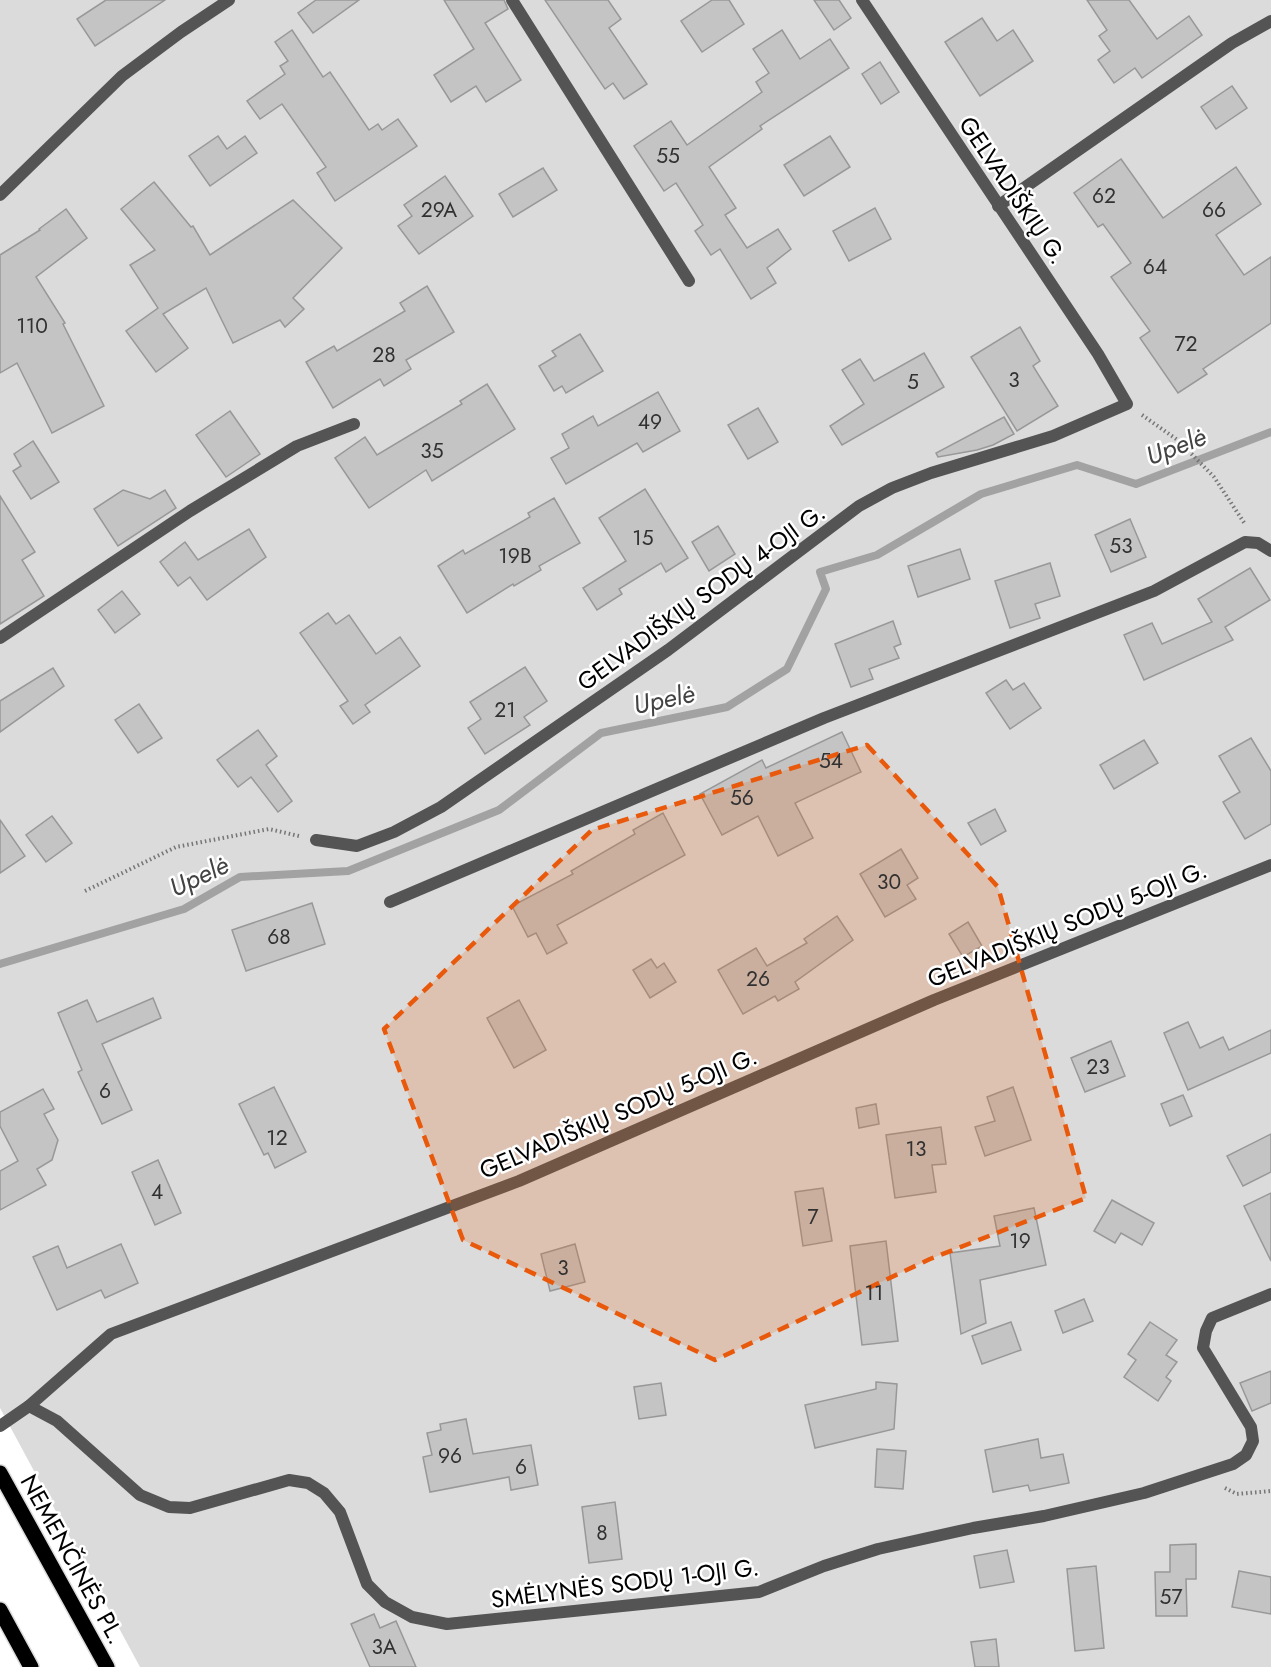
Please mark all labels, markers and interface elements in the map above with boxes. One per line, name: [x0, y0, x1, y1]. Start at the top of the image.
street label: GELVADIŠKIŲ G.: [951, 109, 1075, 271]
house number: 55: [656, 141, 680, 171]
house number: 62: [1092, 181, 1116, 211]
house number: 29A: [421, 195, 457, 225]
house number: 66: [1202, 195, 1226, 225]
house number: 64: [1143, 252, 1167, 282]
house number: 110: [16, 311, 48, 341]
house number: 72: [1175, 329, 1197, 359]
house number: 28: [372, 340, 396, 370]
house number: 3: [1008, 365, 1020, 395]
house number: 5: [907, 367, 919, 397]
house number: 49: [638, 407, 662, 437]
water label: Upelė: [1140, 417, 1212, 475]
house number: 35: [420, 436, 444, 466]
street label: GELVADIŠKIŲ SODŲ 4-OJI G.: [570, 495, 832, 699]
house number: 15: [632, 523, 654, 553]
house number: 53: [1109, 531, 1133, 561]
house number: 19B: [498, 541, 532, 571]
water label: Upelė: [630, 674, 698, 724]
house number: 21: [494, 695, 516, 725]
house number: 54: [819, 746, 843, 776]
house number: 56: [730, 783, 754, 813]
water label: Upelė: [163, 846, 235, 906]
street label: GELVADIŠKIŲ SODŲ 5-OJI G.: [922, 852, 1212, 996]
house number: 30: [877, 867, 901, 897]
house number: 68: [267, 922, 291, 952]
house number: 26: [746, 964, 770, 994]
street label: GELVADIŠKIŲ SODŲ 5-OJI G.: [474, 1039, 762, 1187]
house number: 23: [1086, 1052, 1110, 1082]
house number: 6: [99, 1076, 111, 1106]
house number: 12: [266, 1123, 288, 1153]
house number: 13: [906, 1134, 926, 1164]
house number: 4: [151, 1177, 163, 1207]
house number: 7: [807, 1202, 819, 1232]
house number: 19: [1009, 1226, 1031, 1256]
house number: 3: [557, 1253, 569, 1283]
house number: 11: [865, 1278, 883, 1308]
house number: 96: [438, 1441, 462, 1471]
house number: 6: [515, 1452, 527, 1482]
street label: NEMENČINĖS PL.: [12, 1468, 134, 1650]
house number: 8: [596, 1518, 608, 1548]
street label: SMĖLYNĖS SODŲ 1-OJI G.: [489, 1549, 761, 1617]
house number: 57: [1160, 1582, 1182, 1612]
house number: 3A: [371, 1632, 397, 1662]

